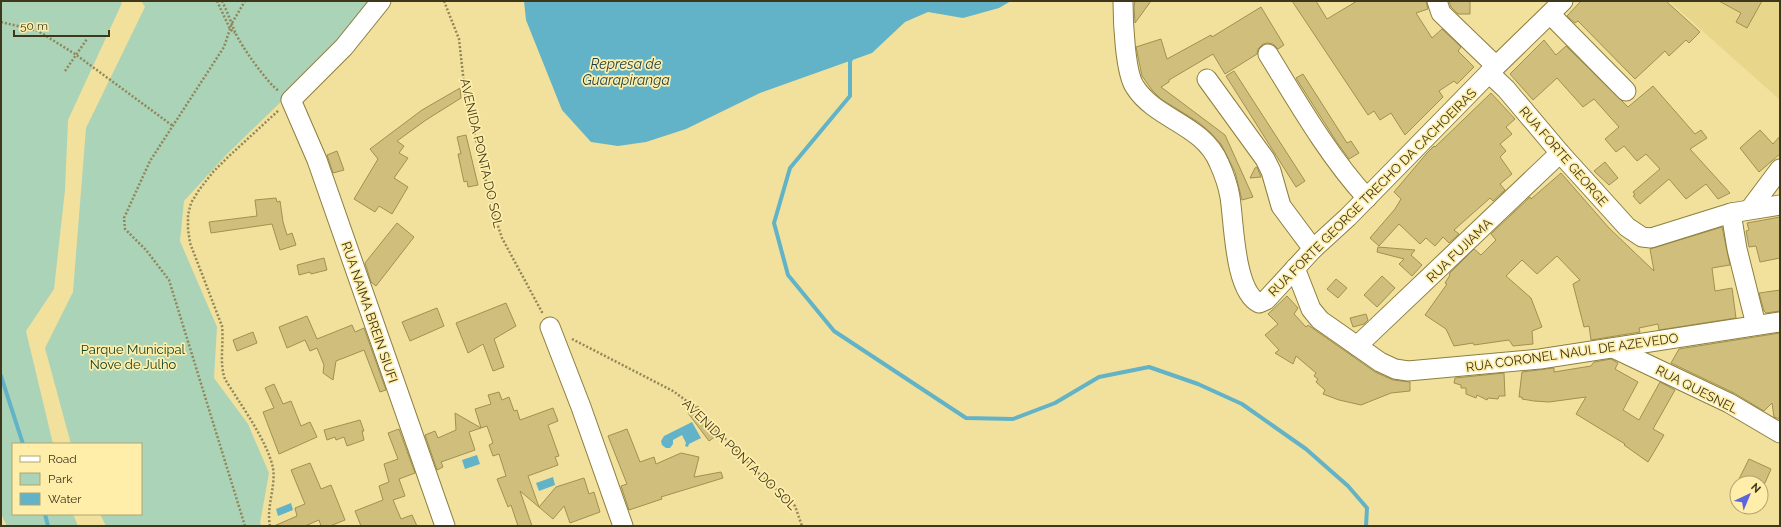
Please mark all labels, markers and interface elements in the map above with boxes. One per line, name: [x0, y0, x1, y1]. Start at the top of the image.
scale bar: [14, 12, 109, 38]
text: 50 m: [20, 19, 48, 33]
water label: Represa de Guarapiranga: [582, 56, 670, 88]
street label: AVENIDA PONTA DO SOL: [457, 77, 506, 230]
street label: RUA FORTE GEORGE TRECHO DA CACHOEIRAS: [1265, 85, 1480, 299]
street label: RUA FORTE GEORGE: [1516, 104, 1611, 209]
street label: RUA FUJIAMA: [1423, 215, 1495, 285]
street label: RUA NAIMA BREIN SIUFI: [338, 240, 401, 385]
street label: RUA CORONEL NAUL DE AZEVEDO: [1465, 330, 1680, 375]
park label: Parque Municipal Nove de Julho: [81, 342, 186, 372]
street label: RUA QUESNEL: [1653, 362, 1741, 417]
street label: AVENIDA PONTA DO SOL: [679, 396, 800, 513]
legend: [12, 443, 142, 515]
text: Road: [48, 452, 77, 466]
text: Park: [48, 472, 73, 486]
north arrow: [1729, 475, 1769, 515]
text: N: [1748, 481, 1763, 496]
text: Water: [48, 492, 82, 506]

